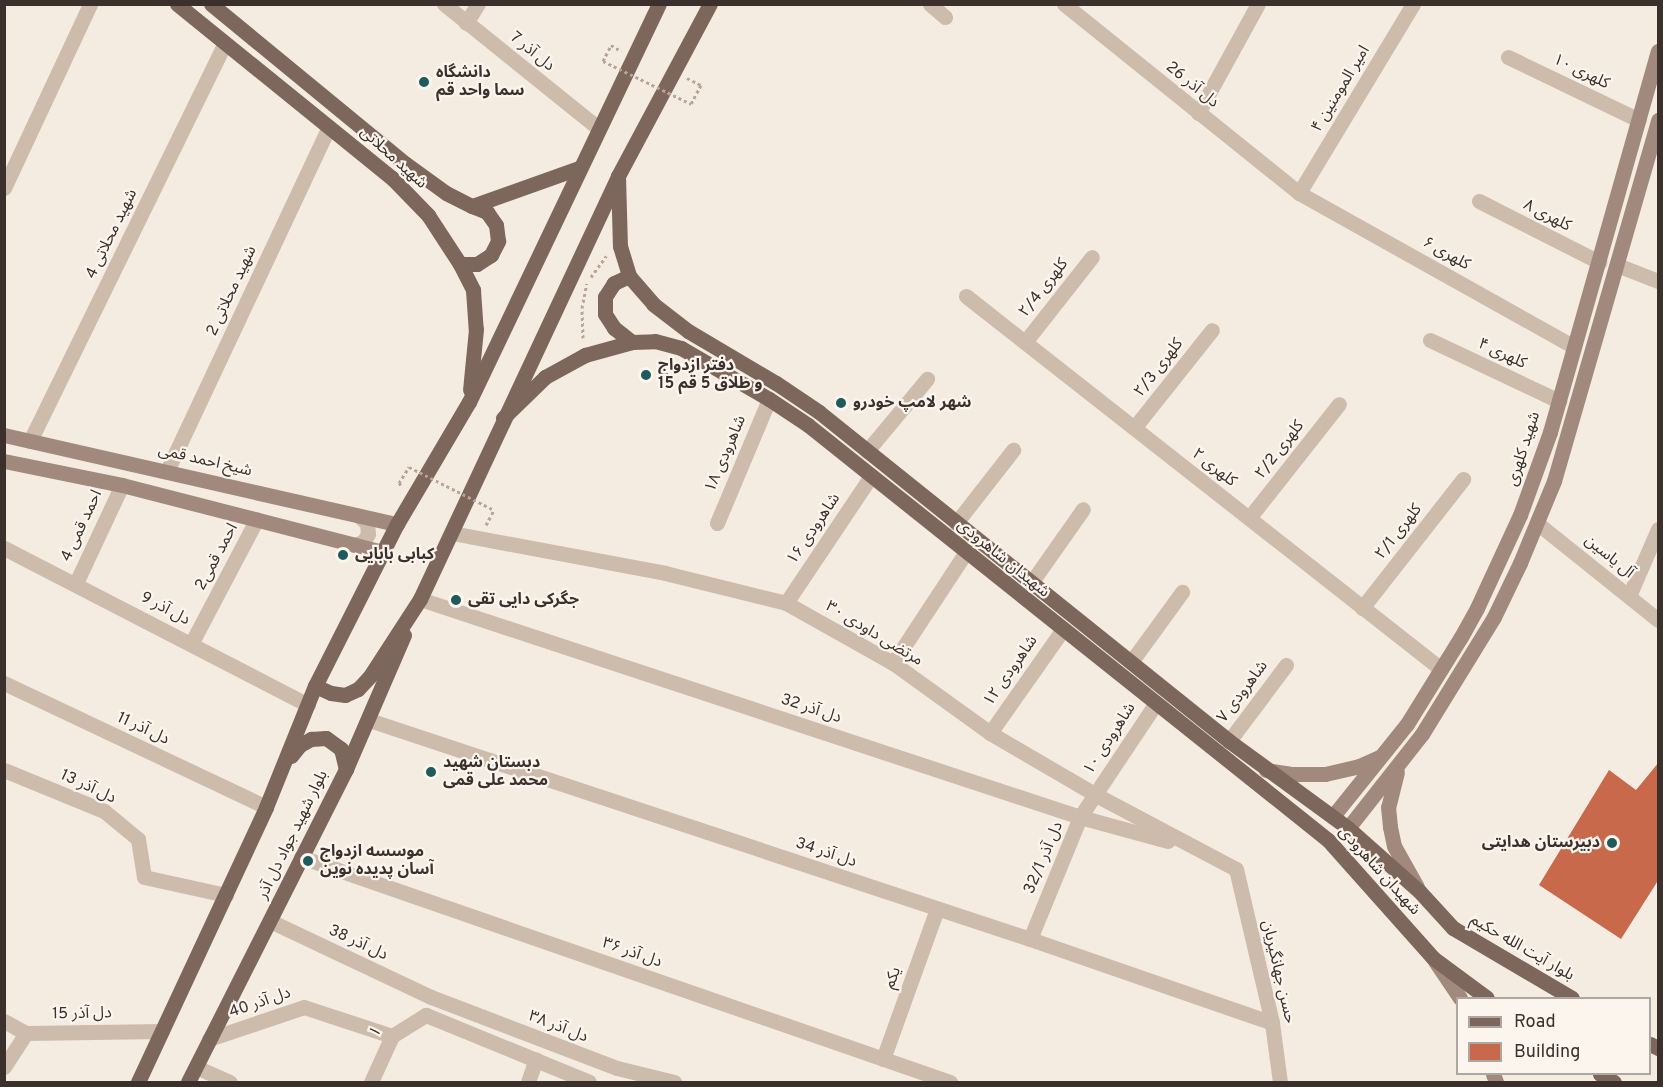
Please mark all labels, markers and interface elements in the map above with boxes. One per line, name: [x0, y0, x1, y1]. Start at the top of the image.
street label: دل آذر 7: [506, 28, 558, 76]
street label: امیر المومنین ۴: [1308, 42, 1374, 136]
street label: کلهری ۱۰: [1550, 50, 1612, 94]
street label: دل آذر 26: [1162, 58, 1222, 112]
place label: دانشگاه سما واحد قم: [436, 63, 524, 101]
marker: دانشگاه سما واحد قم: [417, 75, 431, 89]
street label: شهید محلاتی: [356, 123, 430, 193]
street label: شهید محلاتی 4: [82, 186, 142, 282]
street label: کلهری ۸: [1520, 196, 1574, 236]
street label: کلهری ۶: [1419, 233, 1473, 275]
street label: شهید محلاتی 2: [203, 243, 261, 339]
street label: کلهری ۲/4: [1015, 255, 1073, 321]
street label: کلهری ۲/3: [1130, 335, 1188, 401]
street label: کلهری ۴: [1475, 335, 1529, 373]
place label: دفتر ازدواج 15 و طلاق 5 قم: [658, 356, 763, 394]
marker: دفتر ازدواج 15 و طلاق 5 قم: [639, 368, 653, 382]
place label: شهر لامپ خودرو: [853, 393, 971, 413]
marker: شهر لامپ خودرو: [834, 396, 848, 410]
street label: شهید کلهری: [1503, 409, 1545, 489]
street label: شاهرودی ۱۸: [701, 413, 751, 495]
street label: کلهری ۲/2: [1251, 417, 1309, 483]
street label: شیخ احمد قمی: [156, 441, 254, 481]
street label: کلهری ۲: [1188, 445, 1240, 491]
street label: احمد قمی 4: [57, 487, 107, 565]
street label: شاهرودی ۱۶: [783, 490, 845, 568]
street label: کلهری ۲/1: [1372, 501, 1426, 563]
street label: شهیدان شاهرودی: [953, 516, 1053, 602]
street label: احمد قمی2: [191, 520, 243, 594]
street label: آل یاسین: [1580, 531, 1638, 583]
place label: کبابی بابایی: [355, 545, 434, 565]
marker: کبابی بابایی: [336, 548, 350, 562]
street label: دل آذر 9: [137, 588, 193, 630]
place label: جگرکی دایی تقی: [468, 590, 579, 610]
marker: جگرکی دایی تقی: [449, 593, 463, 607]
street label: ۳۰ مرتضی داودی: [822, 597, 926, 671]
street label: شاهرودی ۱۲: [980, 632, 1042, 710]
street label: ۷ شاهرودی: [1213, 657, 1273, 727]
street label: دل آذر 32: [778, 690, 844, 728]
street label: شاهرودی ۱۰: [1080, 700, 1140, 778]
street label: دل آذر 11: [114, 709, 172, 749]
place label: دبستان شهید محمد علی قمی: [443, 753, 548, 791]
marker: دبستان شهید محمد علی قمی: [424, 765, 438, 779]
street label: دل آذر 13: [57, 766, 119, 808]
street label: بلوار شهید جواد دل آذر: [253, 767, 333, 903]
street label: دل آذر 32/1: [1020, 819, 1068, 897]
street label: شهیدان شاهرودی: [1334, 822, 1424, 920]
place label: دبیرستان هدایتی: [1482, 833, 1600, 853]
street label: دل آذر 34: [793, 834, 859, 872]
marker: دبیرستان هدایتی: [1605, 836, 1619, 850]
place label: موسسه ازدواج آسان پدیده نوین: [320, 842, 434, 880]
marker: موسسه ازدواج آسان پدیده نوین: [301, 854, 315, 868]
street label: بلوار آیت الله حکیم: [1467, 911, 1577, 985]
street label: حسن جهانگیریان: [1257, 919, 1299, 1025]
street label: دل آذر 38: [325, 921, 391, 965]
street label: دل آذر ۳۶: [600, 934, 664, 972]
street label: یکم: [880, 964, 906, 992]
street label: دل آذر 40: [227, 984, 293, 1022]
legend: [1456, 997, 1651, 1075]
street label: دل آذر 15: [52, 1004, 112, 1024]
street label: دل آذر ۳۸: [526, 1007, 590, 1047]
text: Road: [1514, 1011, 1556, 1034]
street label: ۱: [365, 1023, 387, 1041]
text: Building: [1514, 1041, 1580, 1064]

